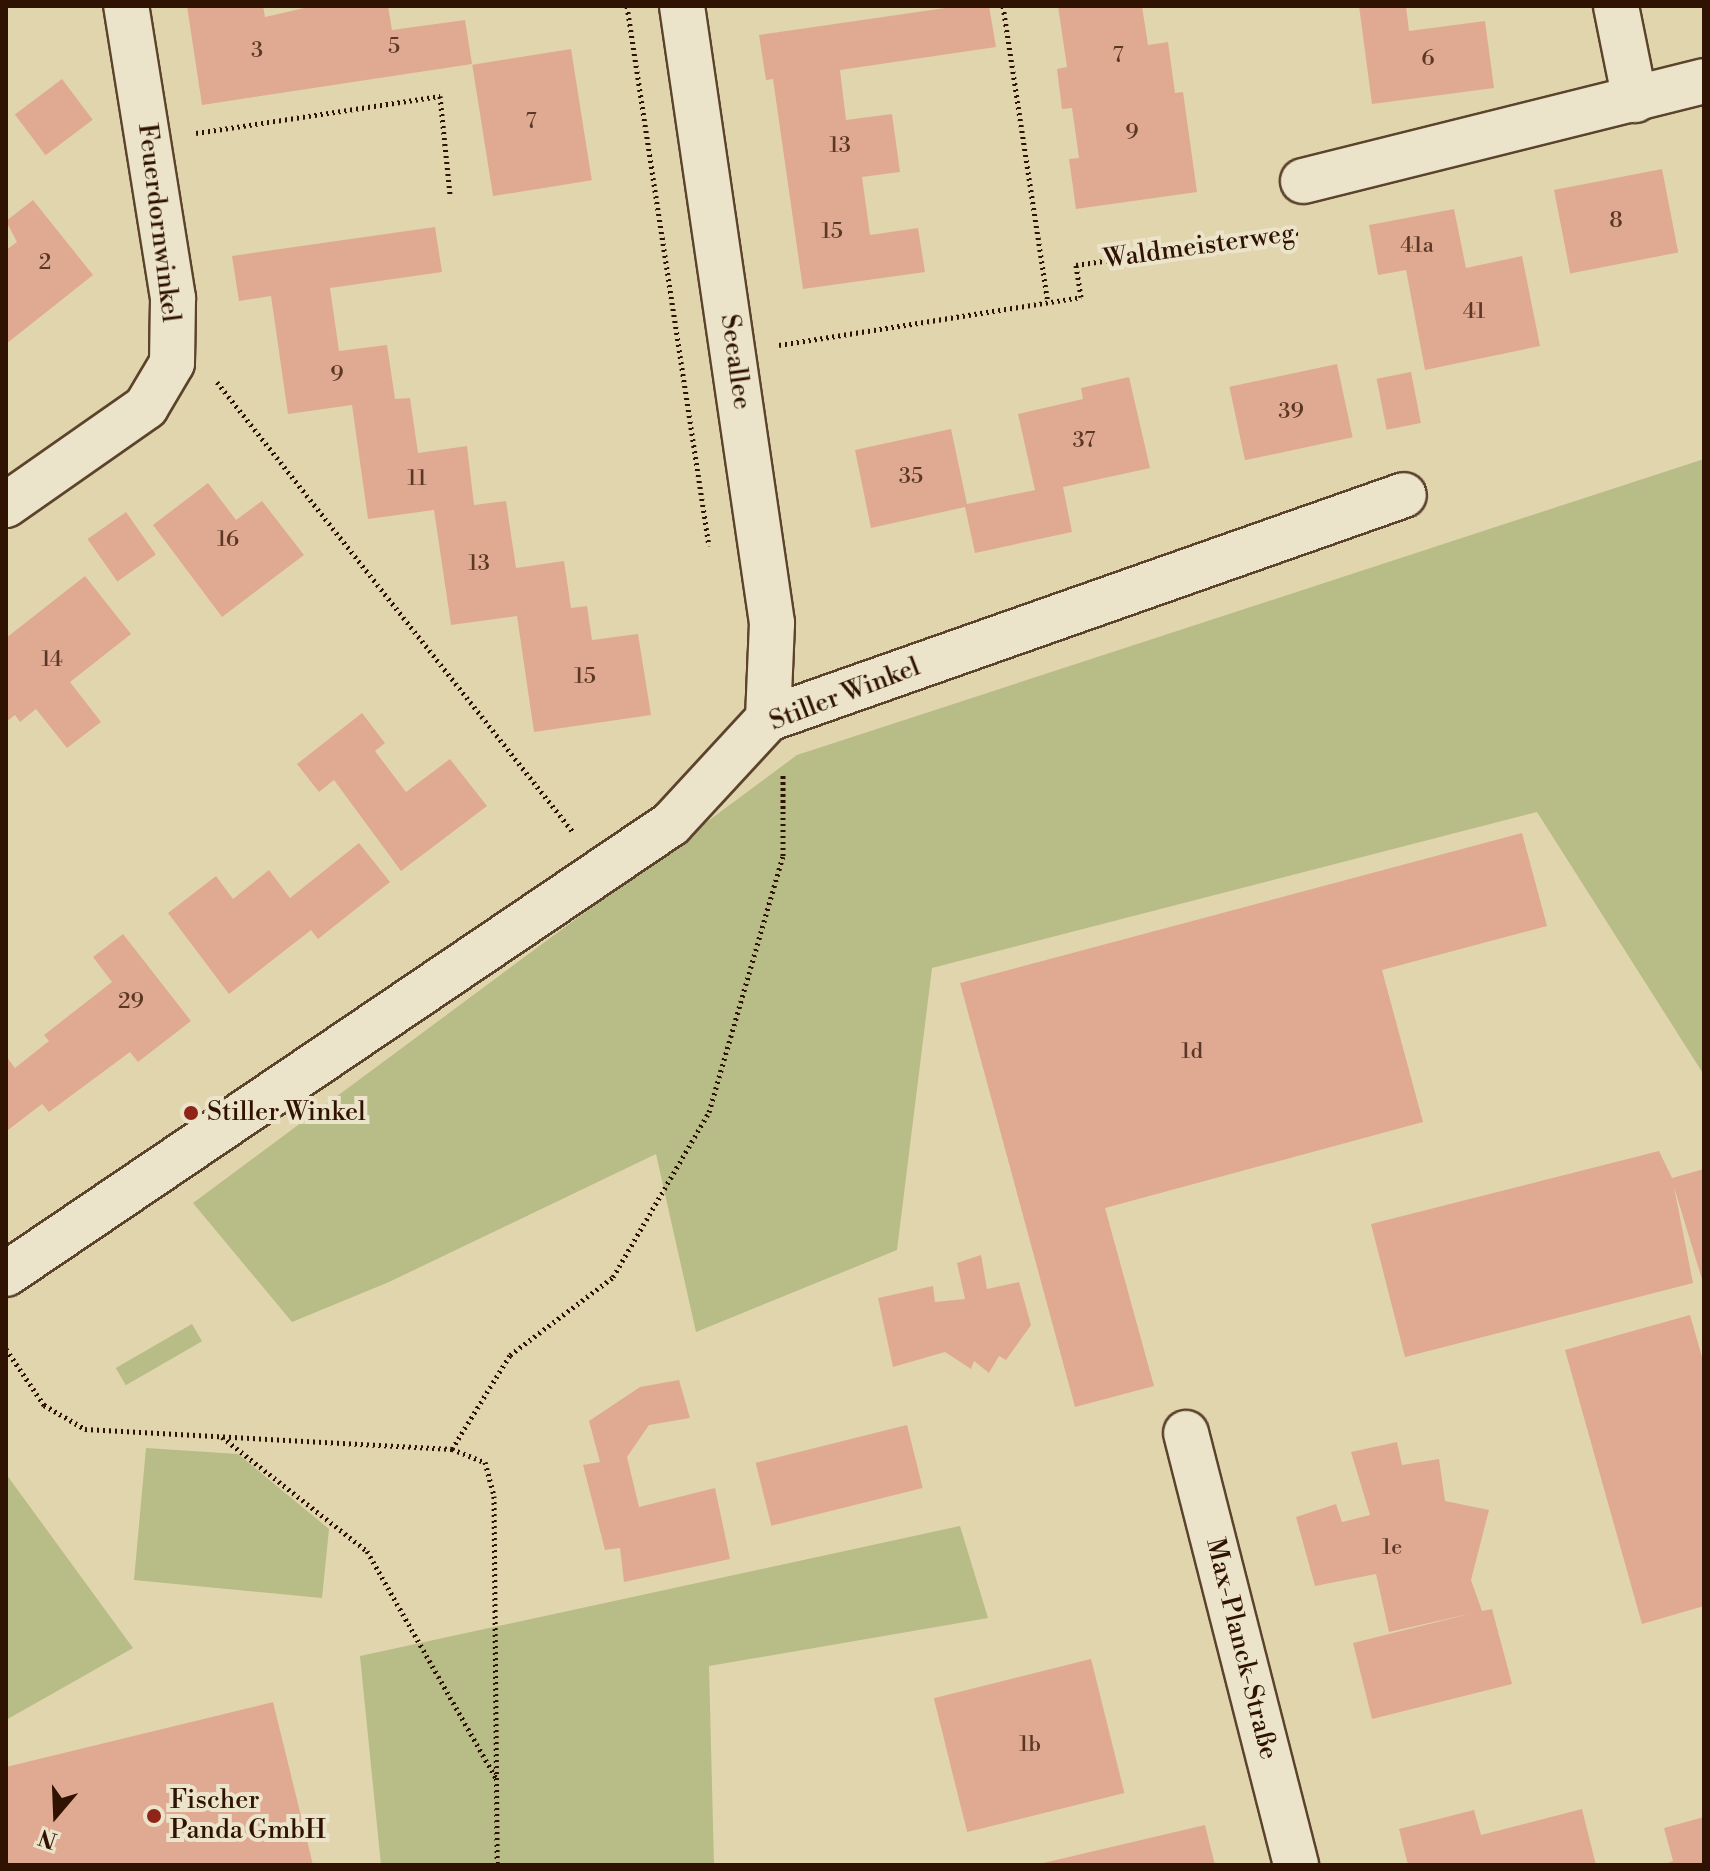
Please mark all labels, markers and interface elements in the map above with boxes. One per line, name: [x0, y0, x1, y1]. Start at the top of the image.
house number: 5: [388, 34, 400, 60]
house number: 3: [251, 38, 263, 64]
house number: 7: [1112, 43, 1124, 69]
house number: 6: [1421, 46, 1435, 72]
house number: 7: [525, 109, 537, 135]
house number: 9: [1125, 120, 1139, 146]
street label: Feuerdornwinkel: [130, 122, 186, 324]
house number: 13: [829, 133, 851, 159]
house number: 8: [1609, 208, 1623, 234]
street label: Waldmeisterweg: [1102, 218, 1296, 276]
house number: 15: [821, 219, 843, 245]
house number: 41a: [1400, 233, 1434, 259]
house number: 2: [39, 250, 51, 276]
house number: 41: [1463, 299, 1485, 325]
street label: Seeallee: [713, 312, 757, 412]
house number: 9: [330, 362, 344, 388]
house number: 39: [1278, 399, 1304, 425]
house number: 37: [1073, 428, 1095, 454]
house number: 35: [899, 464, 923, 490]
house number: 11: [407, 466, 427, 492]
house number: 16: [217, 527, 239, 553]
house number: 13: [468, 551, 490, 577]
house number: 14: [41, 647, 63, 673]
street label: Stiller Winkel: [765, 652, 925, 738]
house number: 15: [574, 664, 596, 690]
house number: 29: [118, 989, 144, 1015]
house number: 1d: [1181, 1039, 1203, 1065]
place label: Stiller Winkel: [207, 1097, 366, 1129]
marker: Stiller Winkel: [182, 1104, 200, 1122]
street label: Max-Planck-Straße: [1198, 1535, 1284, 1763]
house number: 1e: [1382, 1535, 1402, 1561]
house number: 1b: [1019, 1732, 1041, 1758]
north arrow: [16, 1775, 96, 1855]
place label: Fischer Panda GmbH: [170, 1785, 326, 1846]
marker: Fischer Panda GmbH: [145, 1807, 163, 1825]
text: N: [35, 1823, 61, 1854]

